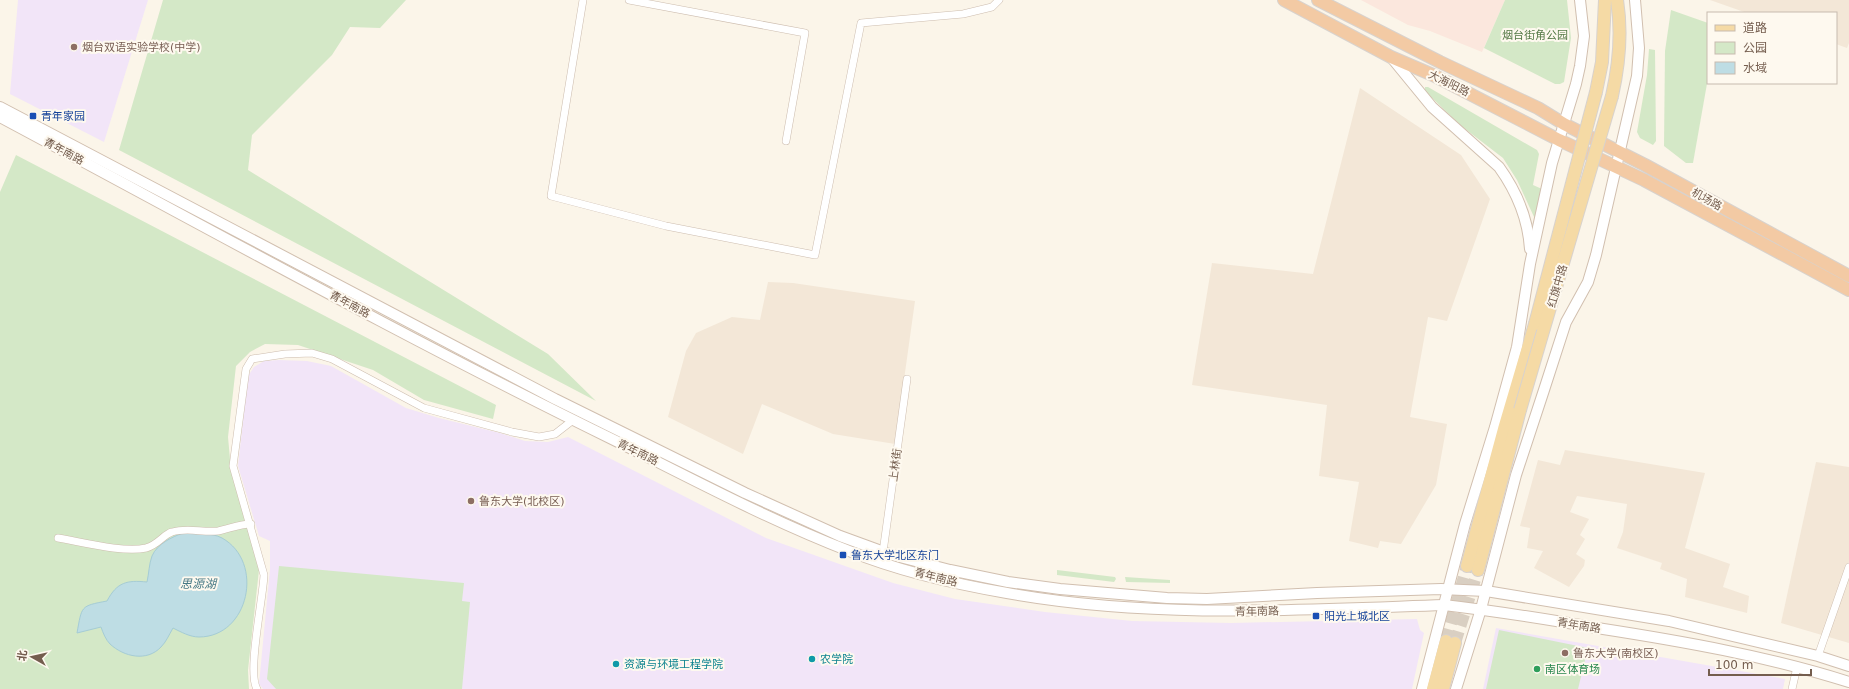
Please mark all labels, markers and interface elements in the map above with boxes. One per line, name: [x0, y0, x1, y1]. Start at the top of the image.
legend: [1707, 12, 1837, 84]
text: 道路: [1743, 21, 1767, 35]
park label: 烟台街角公园: [1502, 29, 1568, 42]
place label: 烟台双语实验学校(中学): [82, 41, 201, 54]
text: 公园: [1743, 41, 1767, 55]
marker: 烟台双语实验学校(中学): [69, 42, 79, 52]
text: 水域: [1743, 61, 1767, 75]
street label: 大海阳路: [1426, 68, 1471, 99]
place label: 青年家园: [41, 110, 85, 123]
marker: 青年家园: [28, 111, 38, 121]
street label: 青年南路: [41, 135, 86, 168]
street label: 机场路: [1689, 186, 1724, 213]
street label: 红旗中路: [1545, 263, 1570, 309]
street label: 青年南路: [327, 288, 372, 321]
street label: 青年南路: [615, 437, 660, 468]
street label: 上林街: [887, 448, 904, 482]
place label: 鲁东大学(北校区): [479, 495, 565, 508]
marker: 鲁东大学(北校区): [466, 496, 476, 506]
place label: 鲁东大学北区东门: [851, 549, 939, 562]
marker: 鲁东大学北区东门: [838, 550, 848, 560]
street label: 青年南路: [913, 566, 959, 589]
water label: 思源湖: [180, 577, 218, 591]
street label: 青年南路: [1235, 605, 1279, 618]
place label: 阳光上城北区: [1324, 610, 1390, 623]
marker: 阳光上城北区: [1311, 611, 1321, 621]
street label: 青年南路: [1556, 616, 1602, 635]
north arrow: [12, 637, 52, 677]
place label: 鲁东大学(南校区): [1573, 647, 1659, 660]
marker: 鲁东大学(南校区): [1560, 648, 1570, 658]
text: 北: [15, 649, 30, 662]
scale bar: [1709, 651, 1811, 677]
place label: 农学院: [820, 653, 853, 666]
marker: 农学院: [807, 654, 817, 664]
place label: 资源与环境工程学院: [624, 658, 723, 671]
text: 100 m: [1715, 658, 1753, 672]
marker: 资源与环境工程学院: [611, 659, 621, 669]
place label: 南区体育场: [1545, 663, 1600, 676]
marker: 南区体育场: [1532, 664, 1542, 674]

